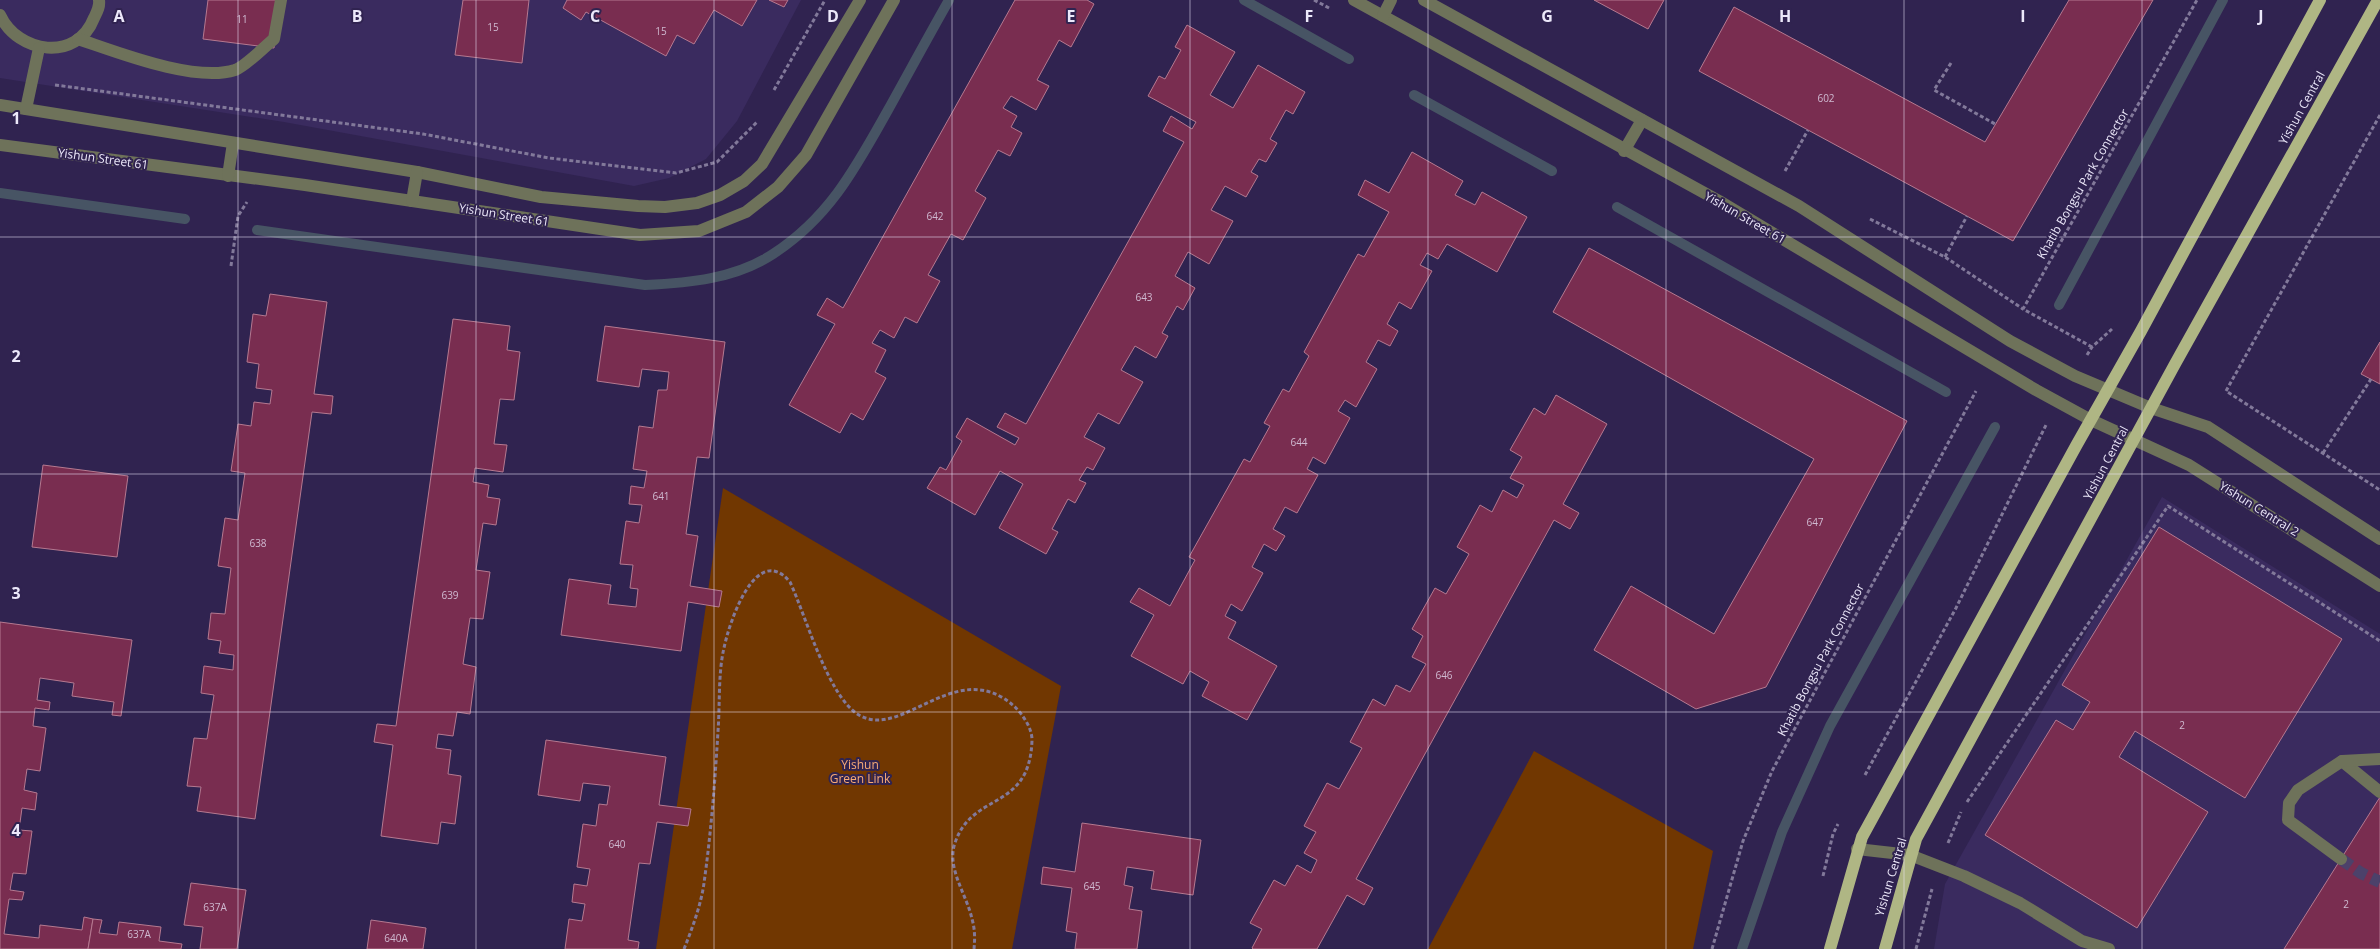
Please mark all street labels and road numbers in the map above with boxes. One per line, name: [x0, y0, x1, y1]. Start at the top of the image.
street label: Yishun Central: [2274, 68, 2329, 147]
street label: Khatib Bongsu Park Connector: [2033, 105, 2133, 262]
street label: Yishun Street 61: [57, 144, 149, 173]
street label: Yishun Street 61: [1702, 187, 1789, 248]
street label: Yishun Street 61: [458, 199, 550, 230]
street label: Yishun Central: [2079, 423, 2132, 503]
street label: Yishun Central 2: [2216, 477, 2303, 540]
street label: Khatib Bongsu Park Connector: [1773, 580, 1868, 739]
street label: Yishun Central: [1871, 836, 1911, 918]

